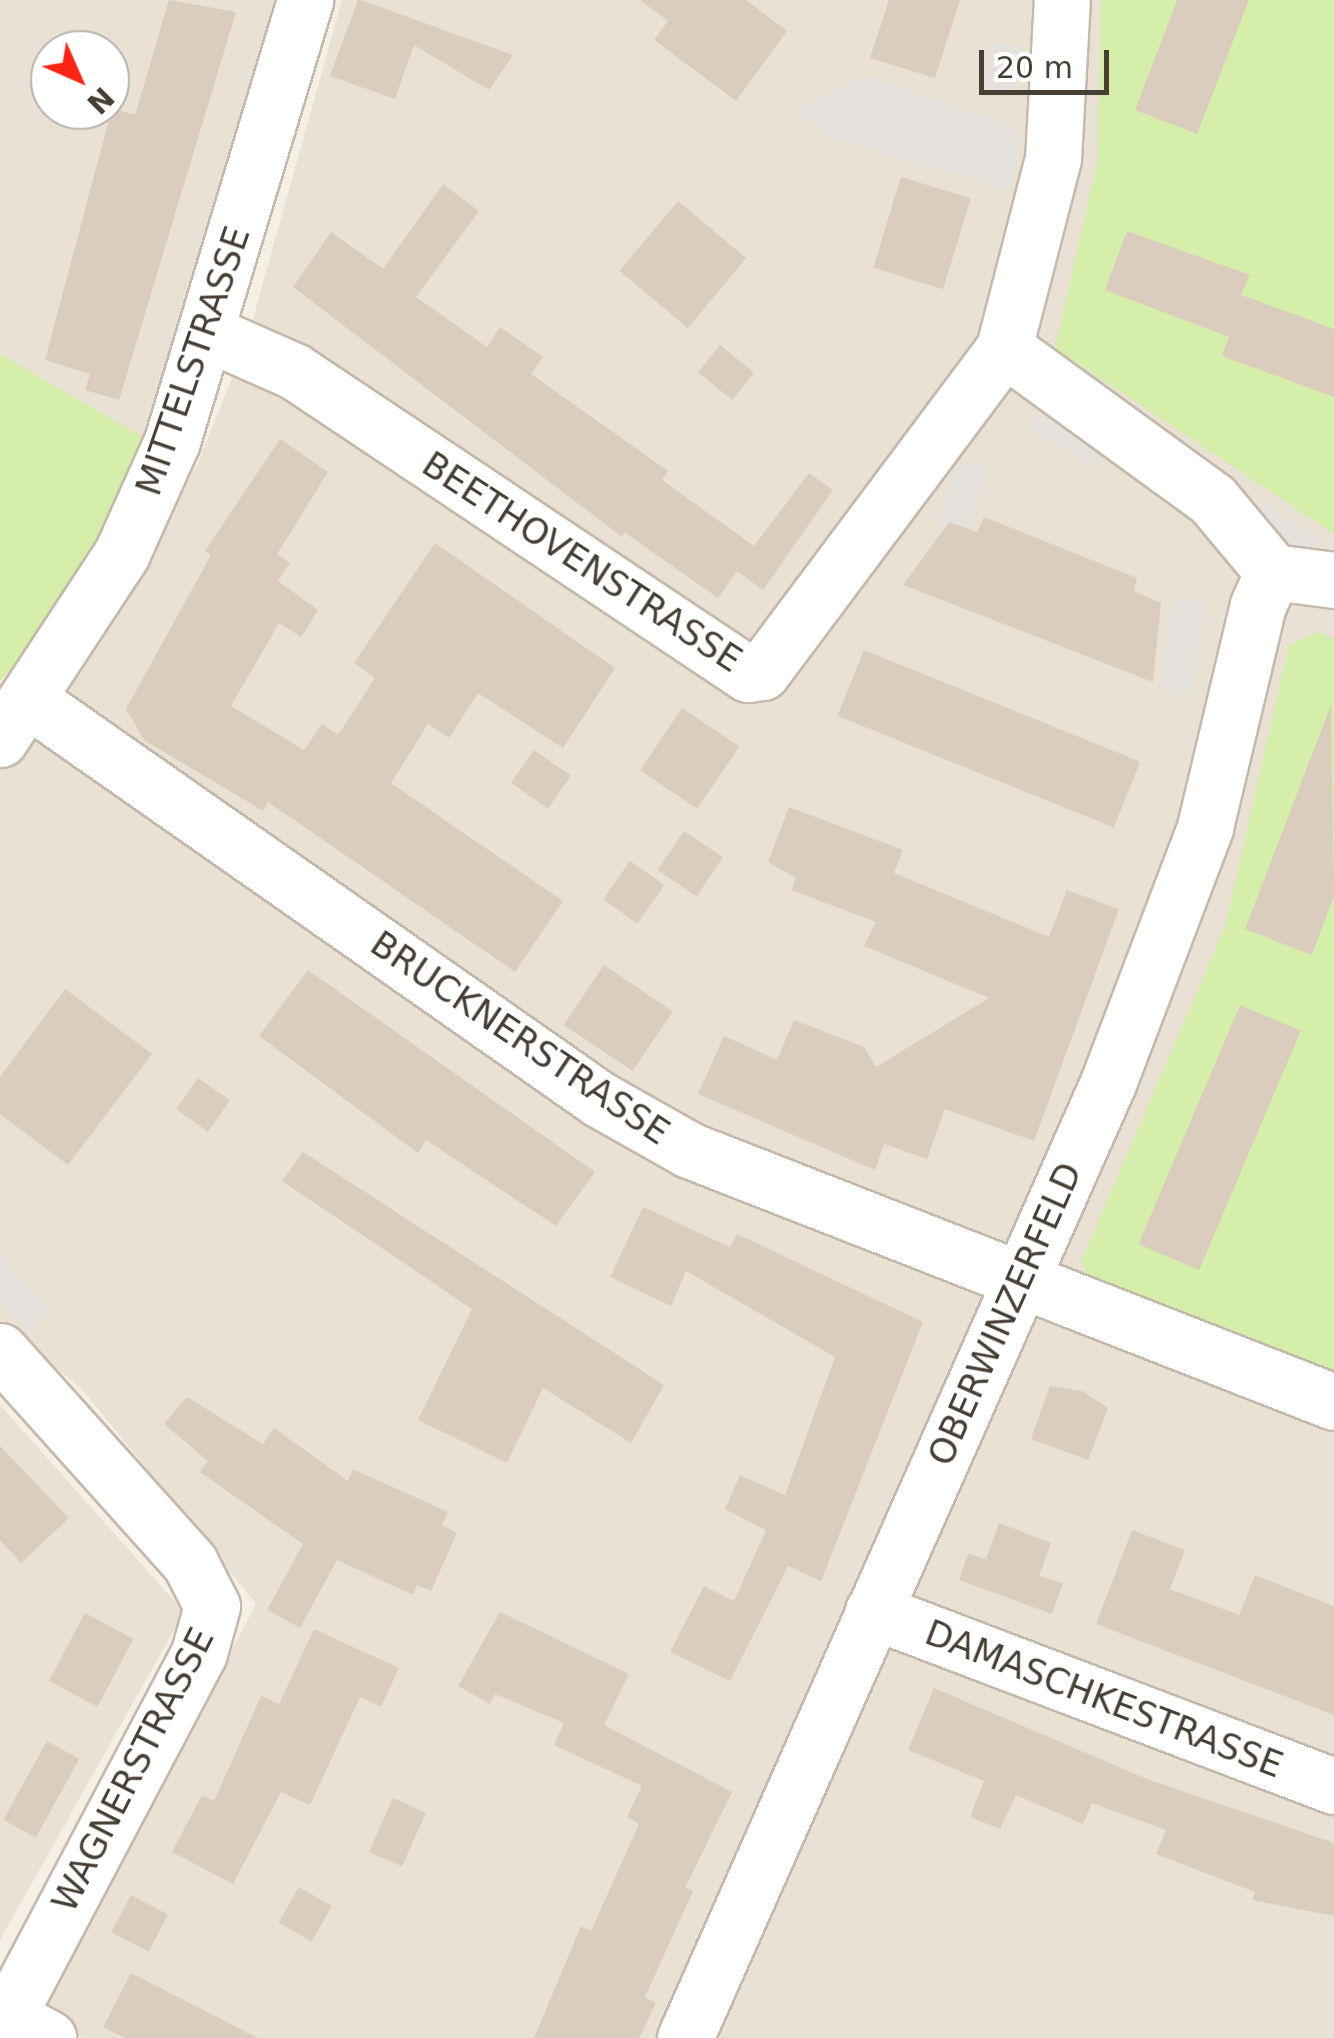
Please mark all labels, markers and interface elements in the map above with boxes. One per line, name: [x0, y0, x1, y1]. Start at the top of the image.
north arrow: [30, 30, 130, 130]
scale bar: [984, 30, 1114, 92]
text: 20 m: [996, 50, 1073, 85]
text: N: [80, 80, 120, 120]
street label: MITTELSTRASSE: [127, 221, 259, 501]
street label: BEETHOVENSTRASSE: [415, 443, 749, 681]
street label: BRUCKNERSTRASSE: [363, 922, 677, 1154]
street label: OBERWINZERFELD: [919, 1156, 1091, 1472]
street label: DAMASCHKESTRASSE: [919, 1611, 1289, 1787]
street label: WAGNERSTRASSE: [43, 1621, 223, 1919]

